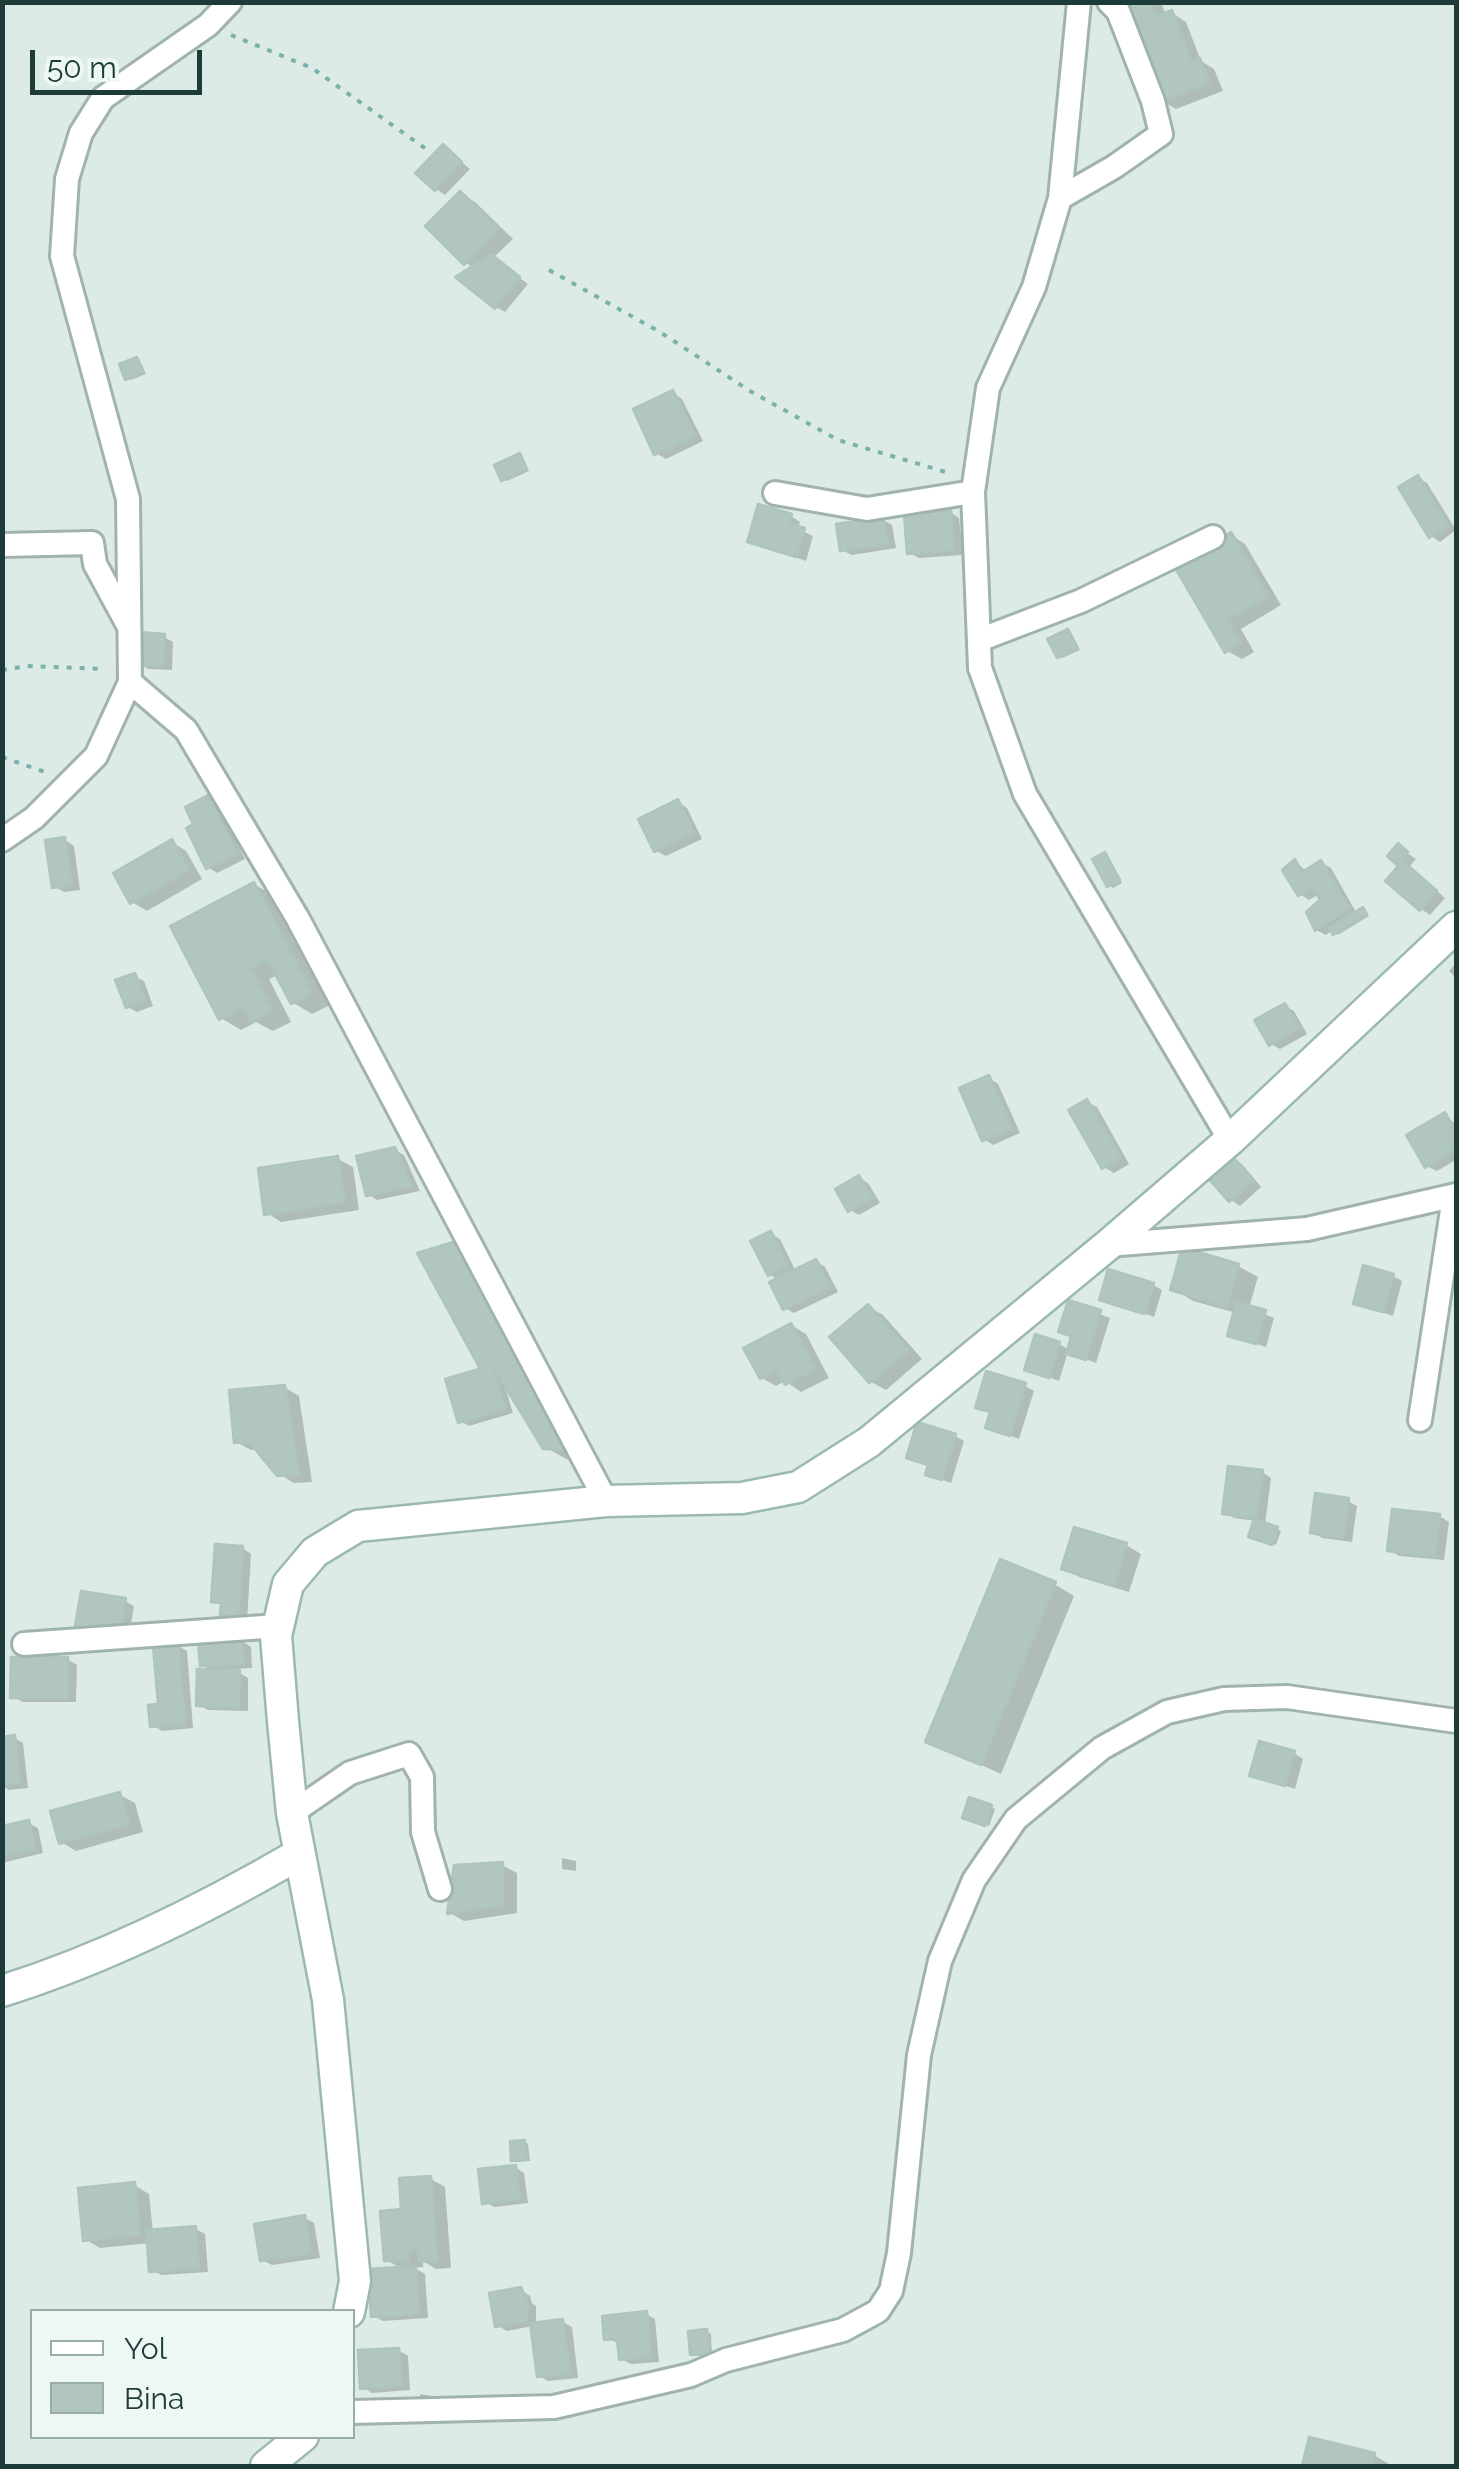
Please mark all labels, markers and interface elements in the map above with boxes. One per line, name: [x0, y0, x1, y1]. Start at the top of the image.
scale bar: [35, 30, 208, 92]
text: 50 m: [47, 50, 117, 85]
legend: [30, 2309, 355, 2439]
text: Yol: [124, 2331, 167, 2366]
text: Bina: [124, 2381, 184, 2416]

